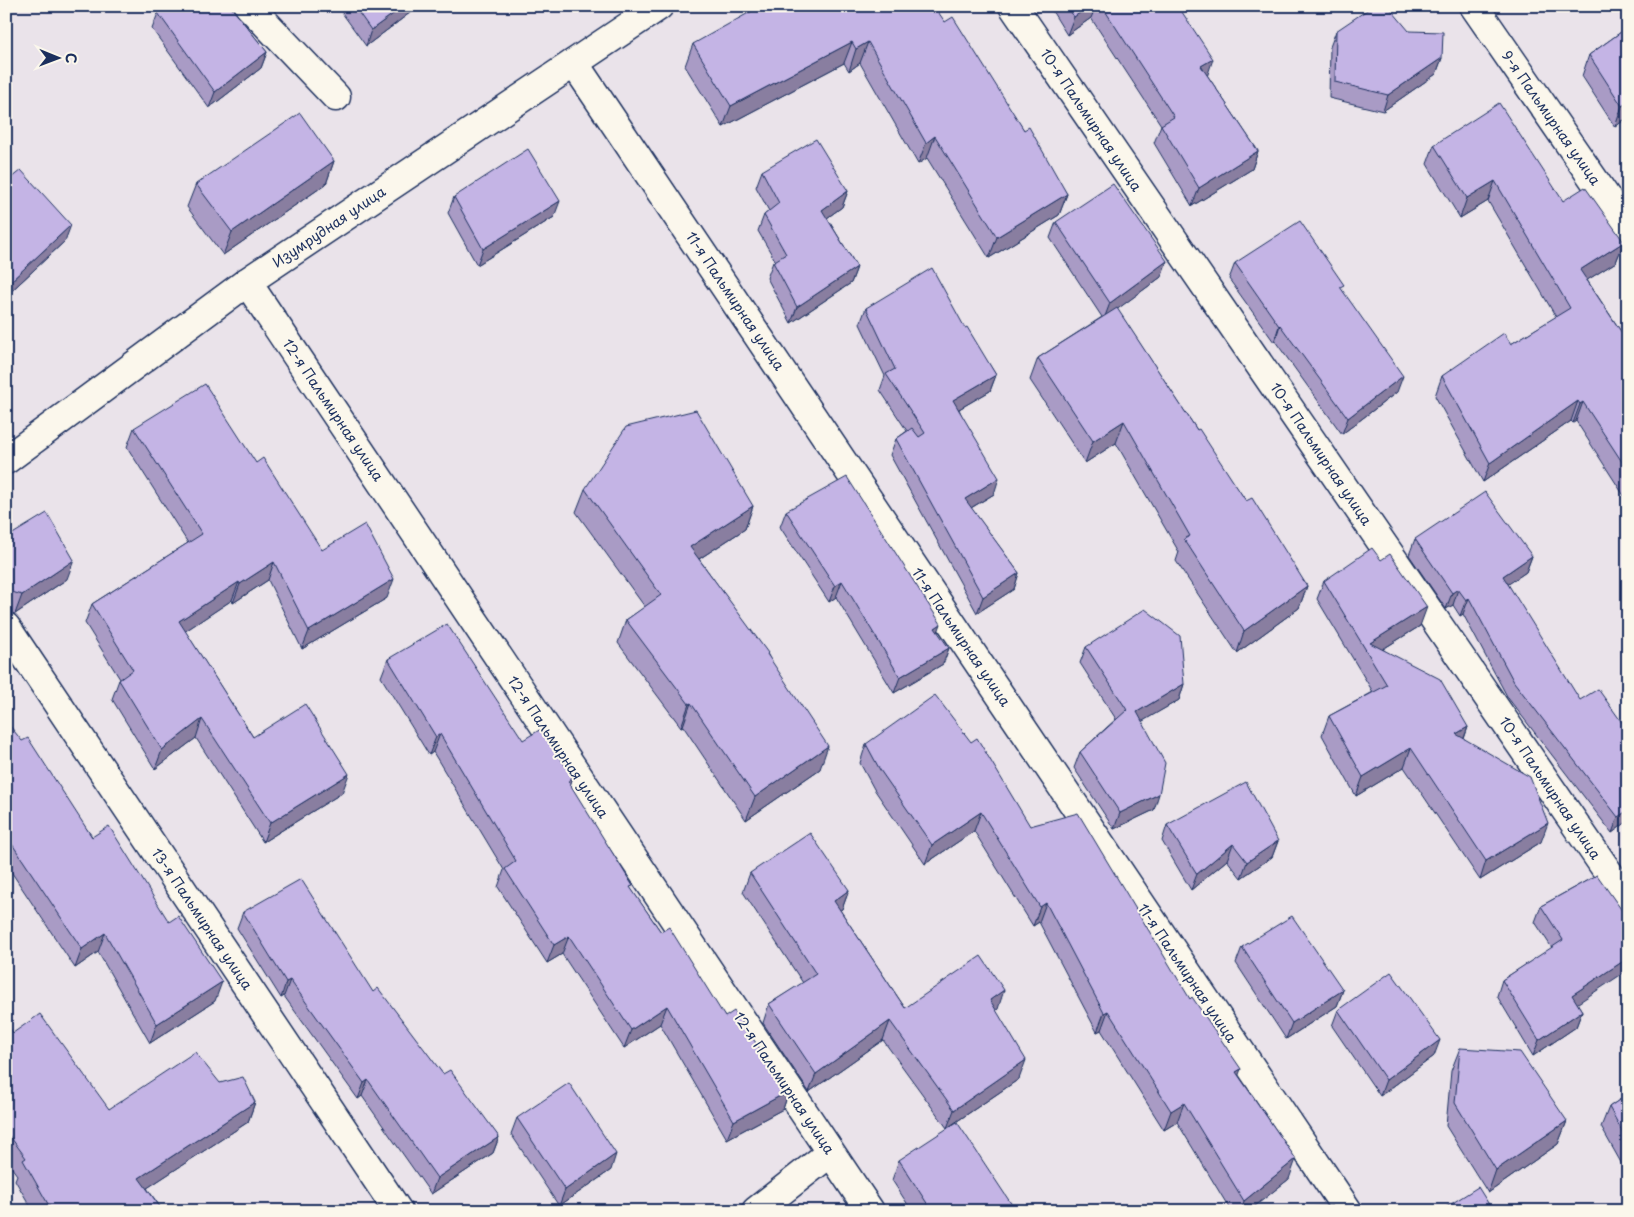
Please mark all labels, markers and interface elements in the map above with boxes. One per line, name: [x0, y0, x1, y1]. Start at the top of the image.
north arrow: [32, 32, 82, 82]
street label: 10-я Пальмирная улица: [1036, 44, 1147, 195]
street label: 9-я Пальмирная улица: [1497, 46, 1606, 189]
text: С: [61, 53, 82, 64]
street label: Изумрудная улица: [268, 181, 390, 272]
street label: 11-я Пальмирная улица: [681, 227, 790, 375]
street label: 12-я Пальмирная улица: [278, 334, 389, 485]
street label: 10-я Пальмирная улица: [1266, 378, 1377, 529]
street label: 11-я Пальмирная улица: [907, 563, 1016, 711]
street label: 12-я Пальмирная улица: [503, 671, 614, 822]
street label: 10-я Пальмирная улица: [1495, 712, 1606, 863]
street label: 13-я Пальмирная улица: [147, 844, 258, 994]
street label: 11-я Пальмирная улица: [1133, 899, 1242, 1047]
street label: 12-я Пальмирная улица: [729, 1007, 840, 1158]

